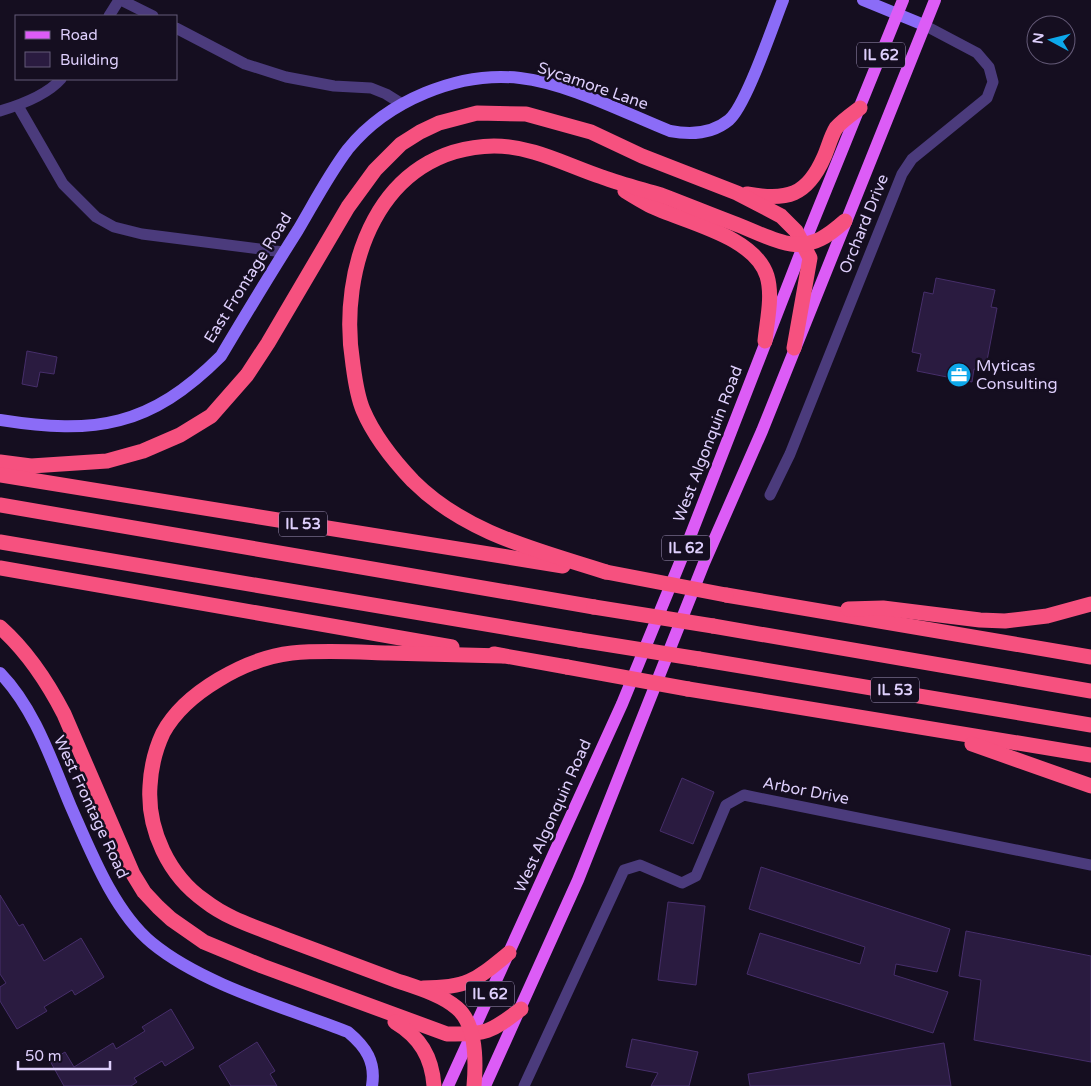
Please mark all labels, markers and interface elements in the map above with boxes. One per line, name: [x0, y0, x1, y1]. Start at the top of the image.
legend: [15, 15, 178, 80]
north arrow: [1026, 15, 1076, 65]
text: Road: [60, 26, 98, 44]
text: N: [1029, 32, 1048, 45]
road number: IL 62: [857, 42, 905, 68]
text: Building: [60, 51, 119, 69]
street label: Sycamore Lane: [535, 58, 651, 114]
street label: Orchard Drive: [835, 171, 893, 277]
street label: East Frontage Road: [200, 209, 296, 347]
place label: Myticas Consulting: [976, 356, 1058, 394]
office icon: Myticas Consulting: [946, 362, 972, 388]
street label: West Algonquin Road: [669, 363, 747, 525]
road number: IL 53: [279, 512, 327, 536]
road number: IL 62: [662, 536, 710, 560]
road number: IL 53: [871, 678, 919, 702]
street label: West Frontage Road: [49, 732, 133, 882]
street label: West Algonquin Road: [510, 736, 596, 896]
street label: Arbor Drive: [761, 773, 851, 809]
road number: IL 62: [466, 982, 514, 1006]
scale bar: [18, 1038, 110, 1070]
text: 50 m: [25, 1047, 62, 1065]

